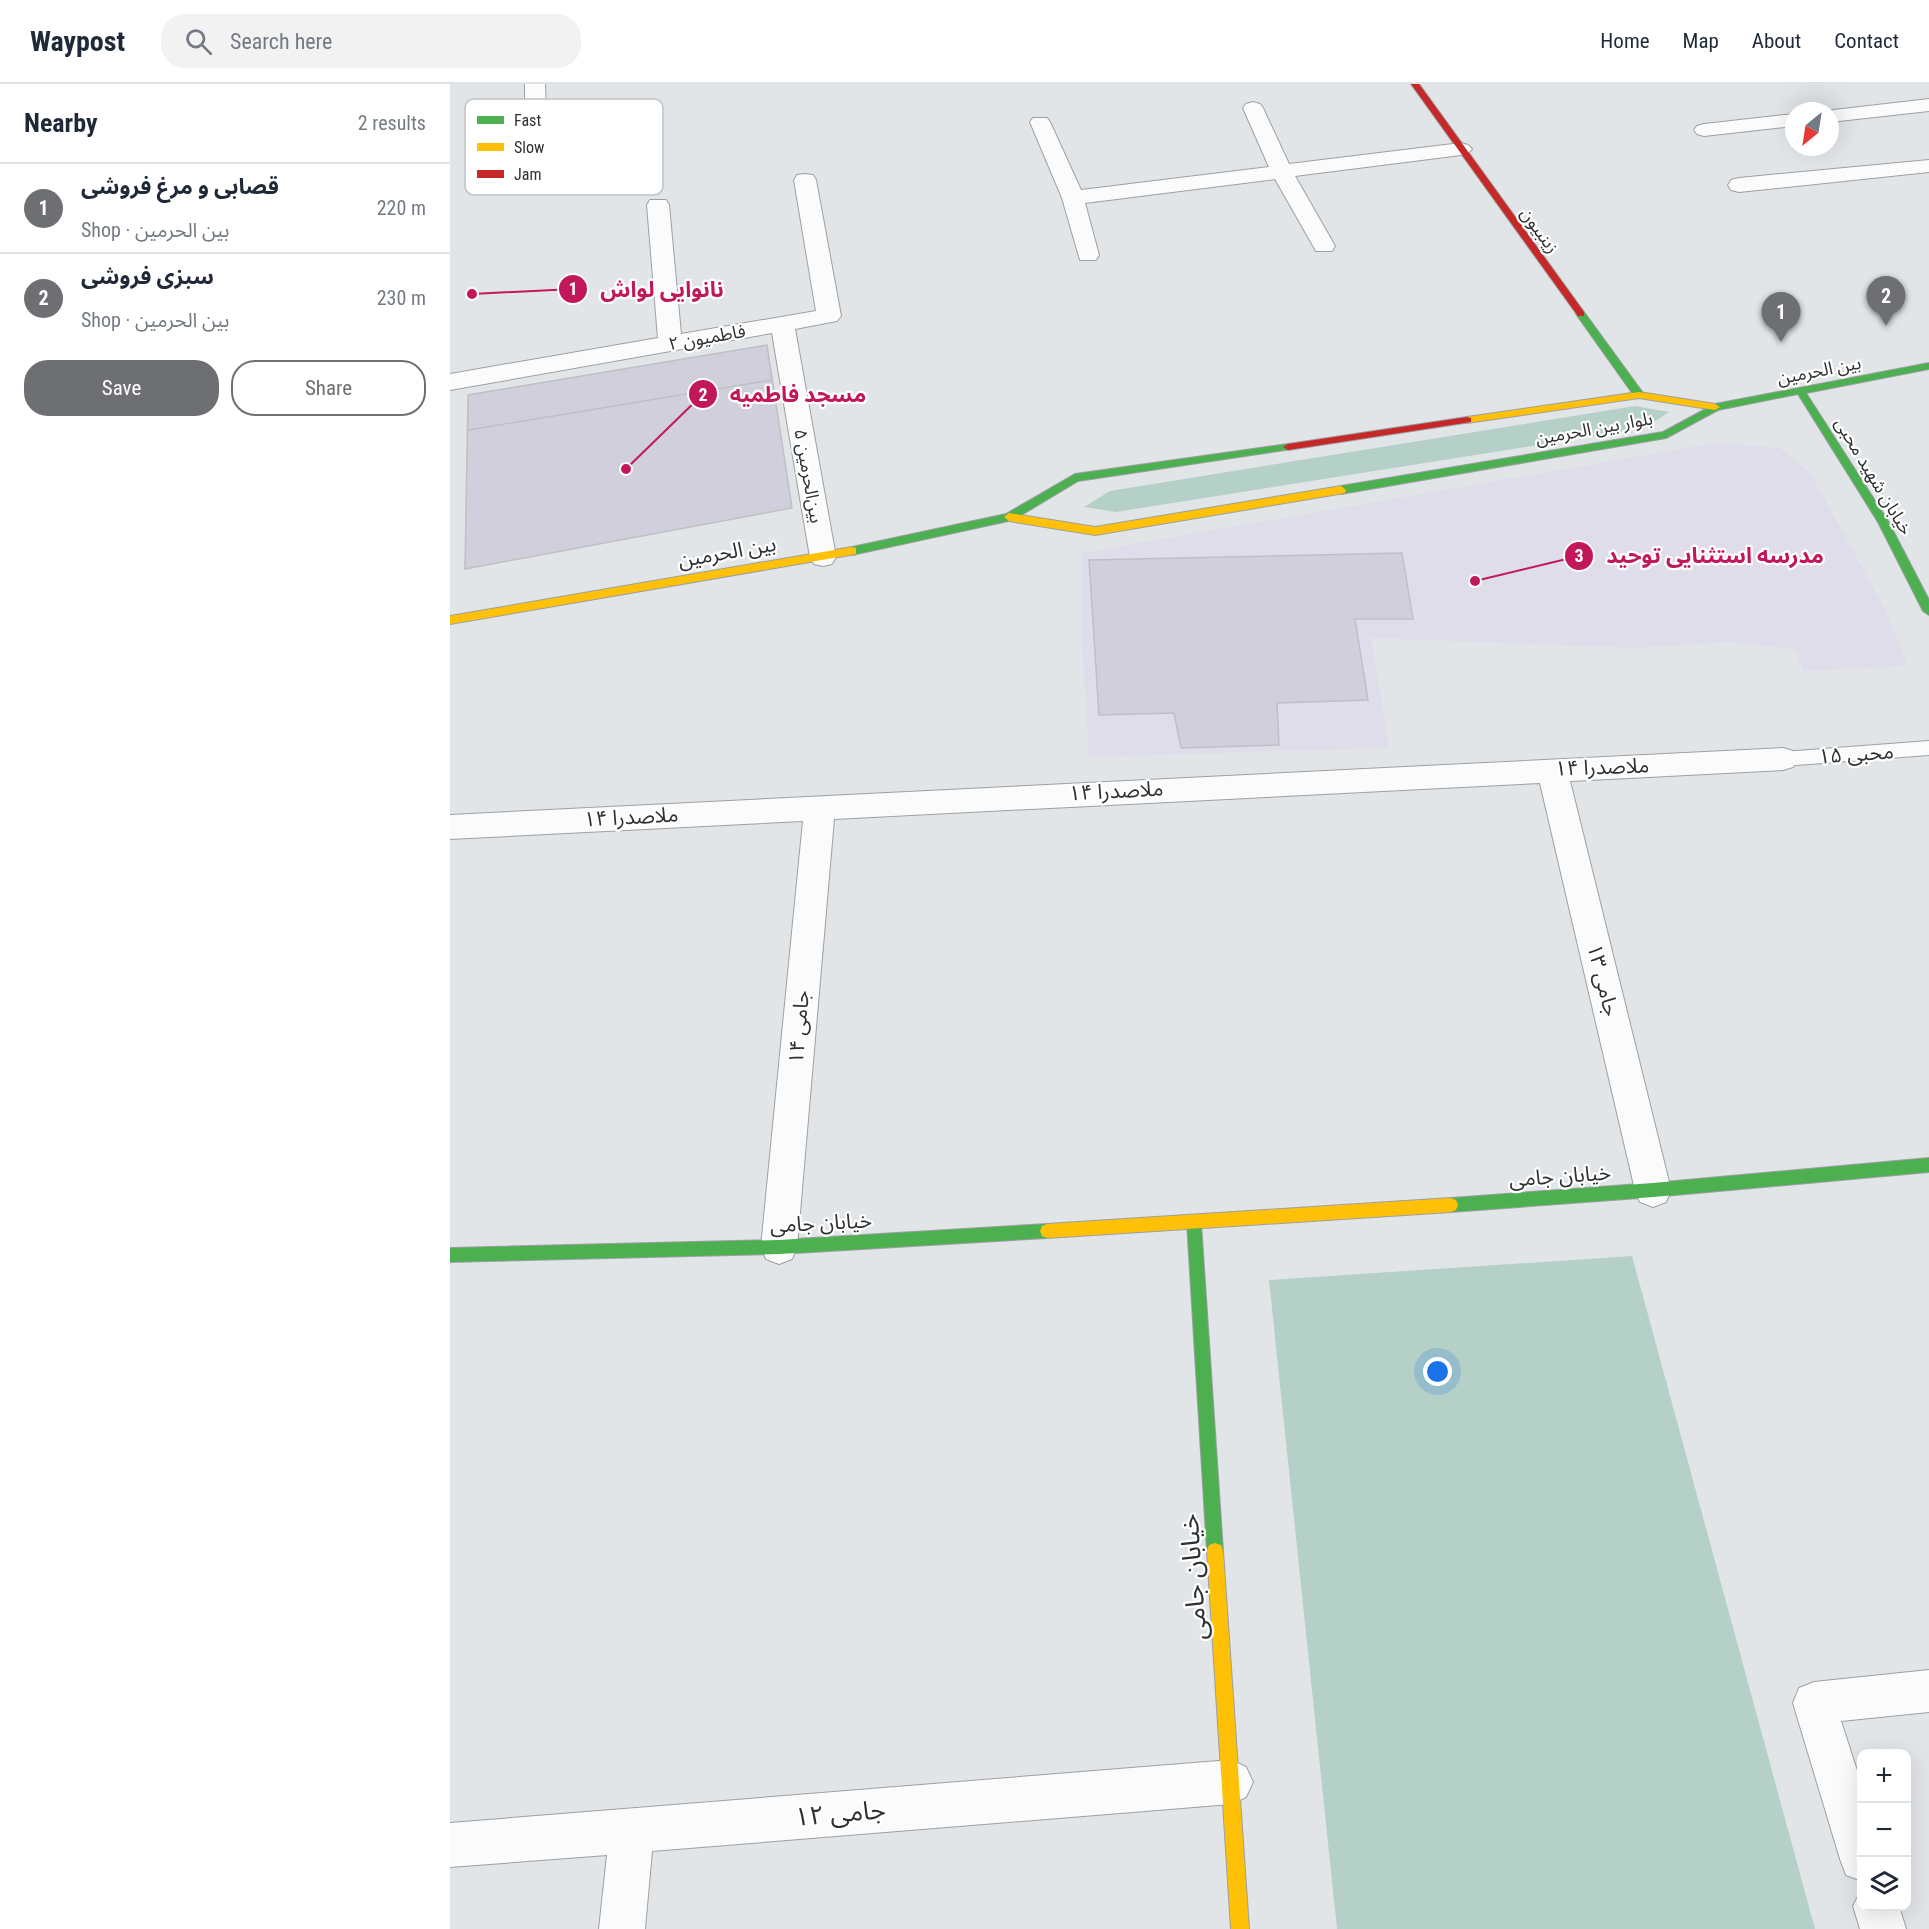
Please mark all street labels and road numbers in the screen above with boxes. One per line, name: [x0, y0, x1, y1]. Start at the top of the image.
street label: زینبیون: [1516, 203, 1564, 258]
street label: فاطمیون ۲: [667, 320, 747, 355]
street label: بین الحرمین: [1775, 352, 1863, 389]
street label: بلوار بین الحرمین: [1534, 407, 1654, 450]
street label: خیابان شهید محبی: [1830, 414, 1917, 539]
street label: بین‌الحرمین ۵: [789, 427, 828, 525]
street label: بین الحرمین: [676, 532, 778, 572]
street label: محبی ۱۵: [1817, 739, 1895, 769]
street label: ملاصدرا ۱۴: [1554, 753, 1650, 781]
street label: ملاصدرا ۱۴: [1068, 777, 1164, 805]
street label: ملاصدرا ۱۴: [583, 803, 679, 831]
street label: جامی ۱۳: [1582, 941, 1624, 1019]
street label: جامی ۱۴: [784, 989, 814, 1065]
street label: خیابان جامی: [1508, 1160, 1612, 1192]
street label: خیابان جامی: [769, 1208, 873, 1238]
street label: خیابان جامی: [1174, 1513, 1212, 1641]
street label: جامی ۱۲: [793, 1794, 887, 1832]

